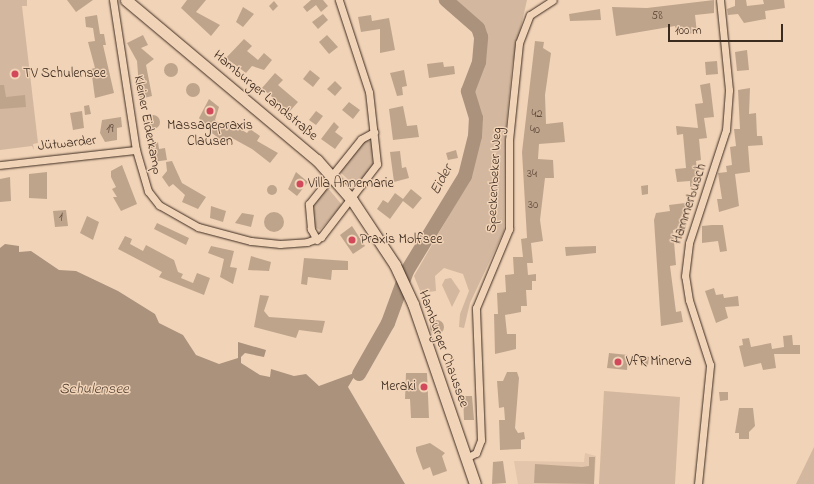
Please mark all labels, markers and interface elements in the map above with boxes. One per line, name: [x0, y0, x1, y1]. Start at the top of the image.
house number: 58: [651, 10, 663, 24]
scale bar: [670, 16, 785, 42]
text: 100 m: [675, 22, 702, 40]
street label: Hamburger Landstraße: [209, 47, 321, 145]
place label: TV Schulensee: [23, 66, 106, 82]
marker: TV Schulensee: [10, 69, 20, 79]
street label: Kleiner Eiderkamp: [129, 74, 165, 176]
marker: Massagepraxis Clausen: [205, 106, 215, 116]
house number: 42: [532, 108, 542, 122]
place label: Massagepraxis Clausen: [167, 118, 253, 150]
house number: 19: [106, 123, 114, 137]
house number: 40: [530, 124, 540, 138]
street label: Speckenbeker Weg: [484, 127, 506, 233]
street label: Jütwarder: [37, 133, 97, 155]
water label: Eider: [427, 162, 457, 198]
street label: Hammerbusch: [669, 162, 711, 246]
house number: 34: [527, 168, 537, 182]
place label: Villa Annemarie: [308, 176, 394, 192]
marker: Villa Annemarie: [295, 179, 305, 189]
house number: 30: [528, 199, 538, 213]
house number: 1: [59, 211, 63, 225]
place label: Praxis Molfsee: [360, 232, 442, 248]
marker: Praxis Molfsee: [347, 235, 357, 245]
street label: Hamburger Chaussee: [414, 288, 472, 410]
place label: VfR Minerva: [626, 354, 692, 370]
marker: VfR Minerva: [613, 357, 623, 367]
place label: Meraki: [381, 379, 416, 395]
water label: Schulensee: [59, 381, 129, 399]
marker: Meraki: [419, 382, 429, 392]

